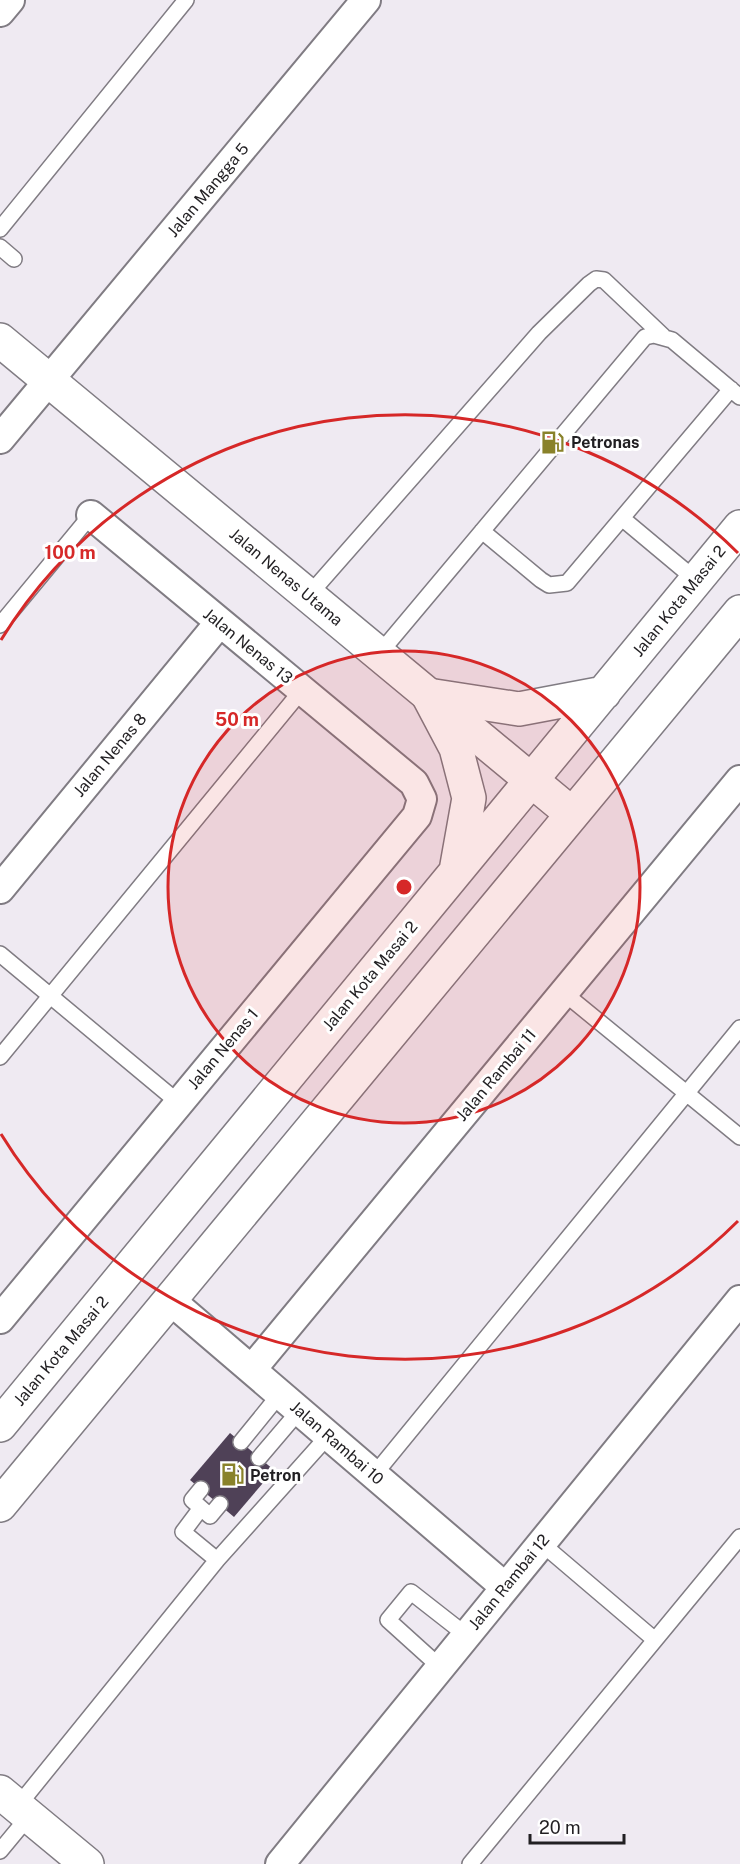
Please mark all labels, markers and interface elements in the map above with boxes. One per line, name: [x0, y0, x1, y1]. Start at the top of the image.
street label: Jalan Mangga 5: [163, 139, 253, 241]
fuel station icon: Petronas: [540, 429, 566, 455]
place label: Petronas: [571, 433, 639, 452]
street label: Jalan Nenas Utama: [226, 524, 346, 630]
text: 100 m: [44, 542, 96, 563]
street label: Jalan Kota Masai 2: [628, 542, 730, 660]
street label: Jalan Nenas 13: [200, 604, 296, 688]
street label: Jalan Nenas 8: [70, 709, 150, 801]
text: 50 m: [215, 709, 259, 730]
centre of rings: [394, 877, 414, 897]
street label: Jalan Kota Masai 2: [319, 917, 421, 1035]
street label: Jalan Nenas 1: [184, 1005, 262, 1093]
street label: Jalan Rambai 11: [452, 1025, 540, 1125]
street label: Jalan Kota Masai 2: [10, 1292, 112, 1410]
street label: Jalan Rambai 10: [286, 1397, 388, 1489]
fuel station icon: Petron: [219, 1462, 245, 1488]
place label: Petron: [250, 1466, 301, 1485]
street label: Jalan Rambai 12: [465, 1530, 553, 1634]
scale bar: [530, 1807, 624, 1845]
text: 20 m: [539, 1817, 581, 1838]

